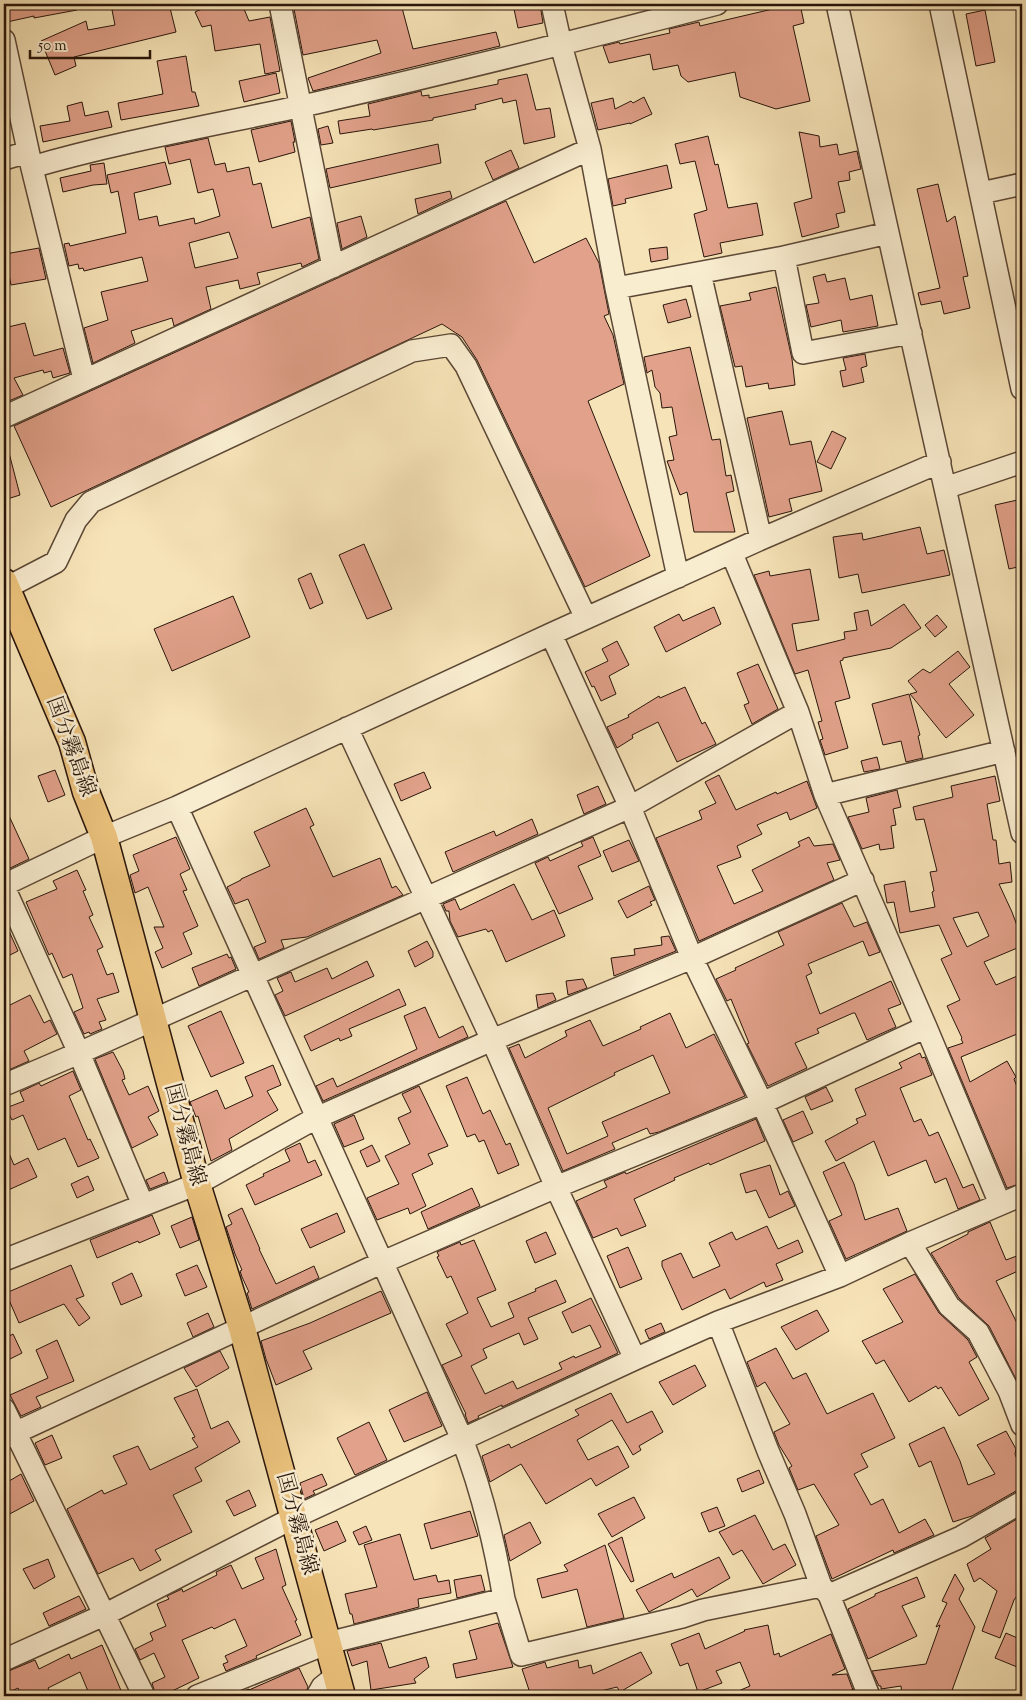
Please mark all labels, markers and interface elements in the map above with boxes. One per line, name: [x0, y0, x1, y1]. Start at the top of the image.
scale bar: [30, 28, 150, 60]
text: 50 m: [37, 36, 67, 57]
street label: 国分霧島線: [38, 693, 102, 801]
street label: 国分霧島線: [156, 1080, 212, 1190]
street label: 国分霧島線: [268, 1469, 324, 1579]

